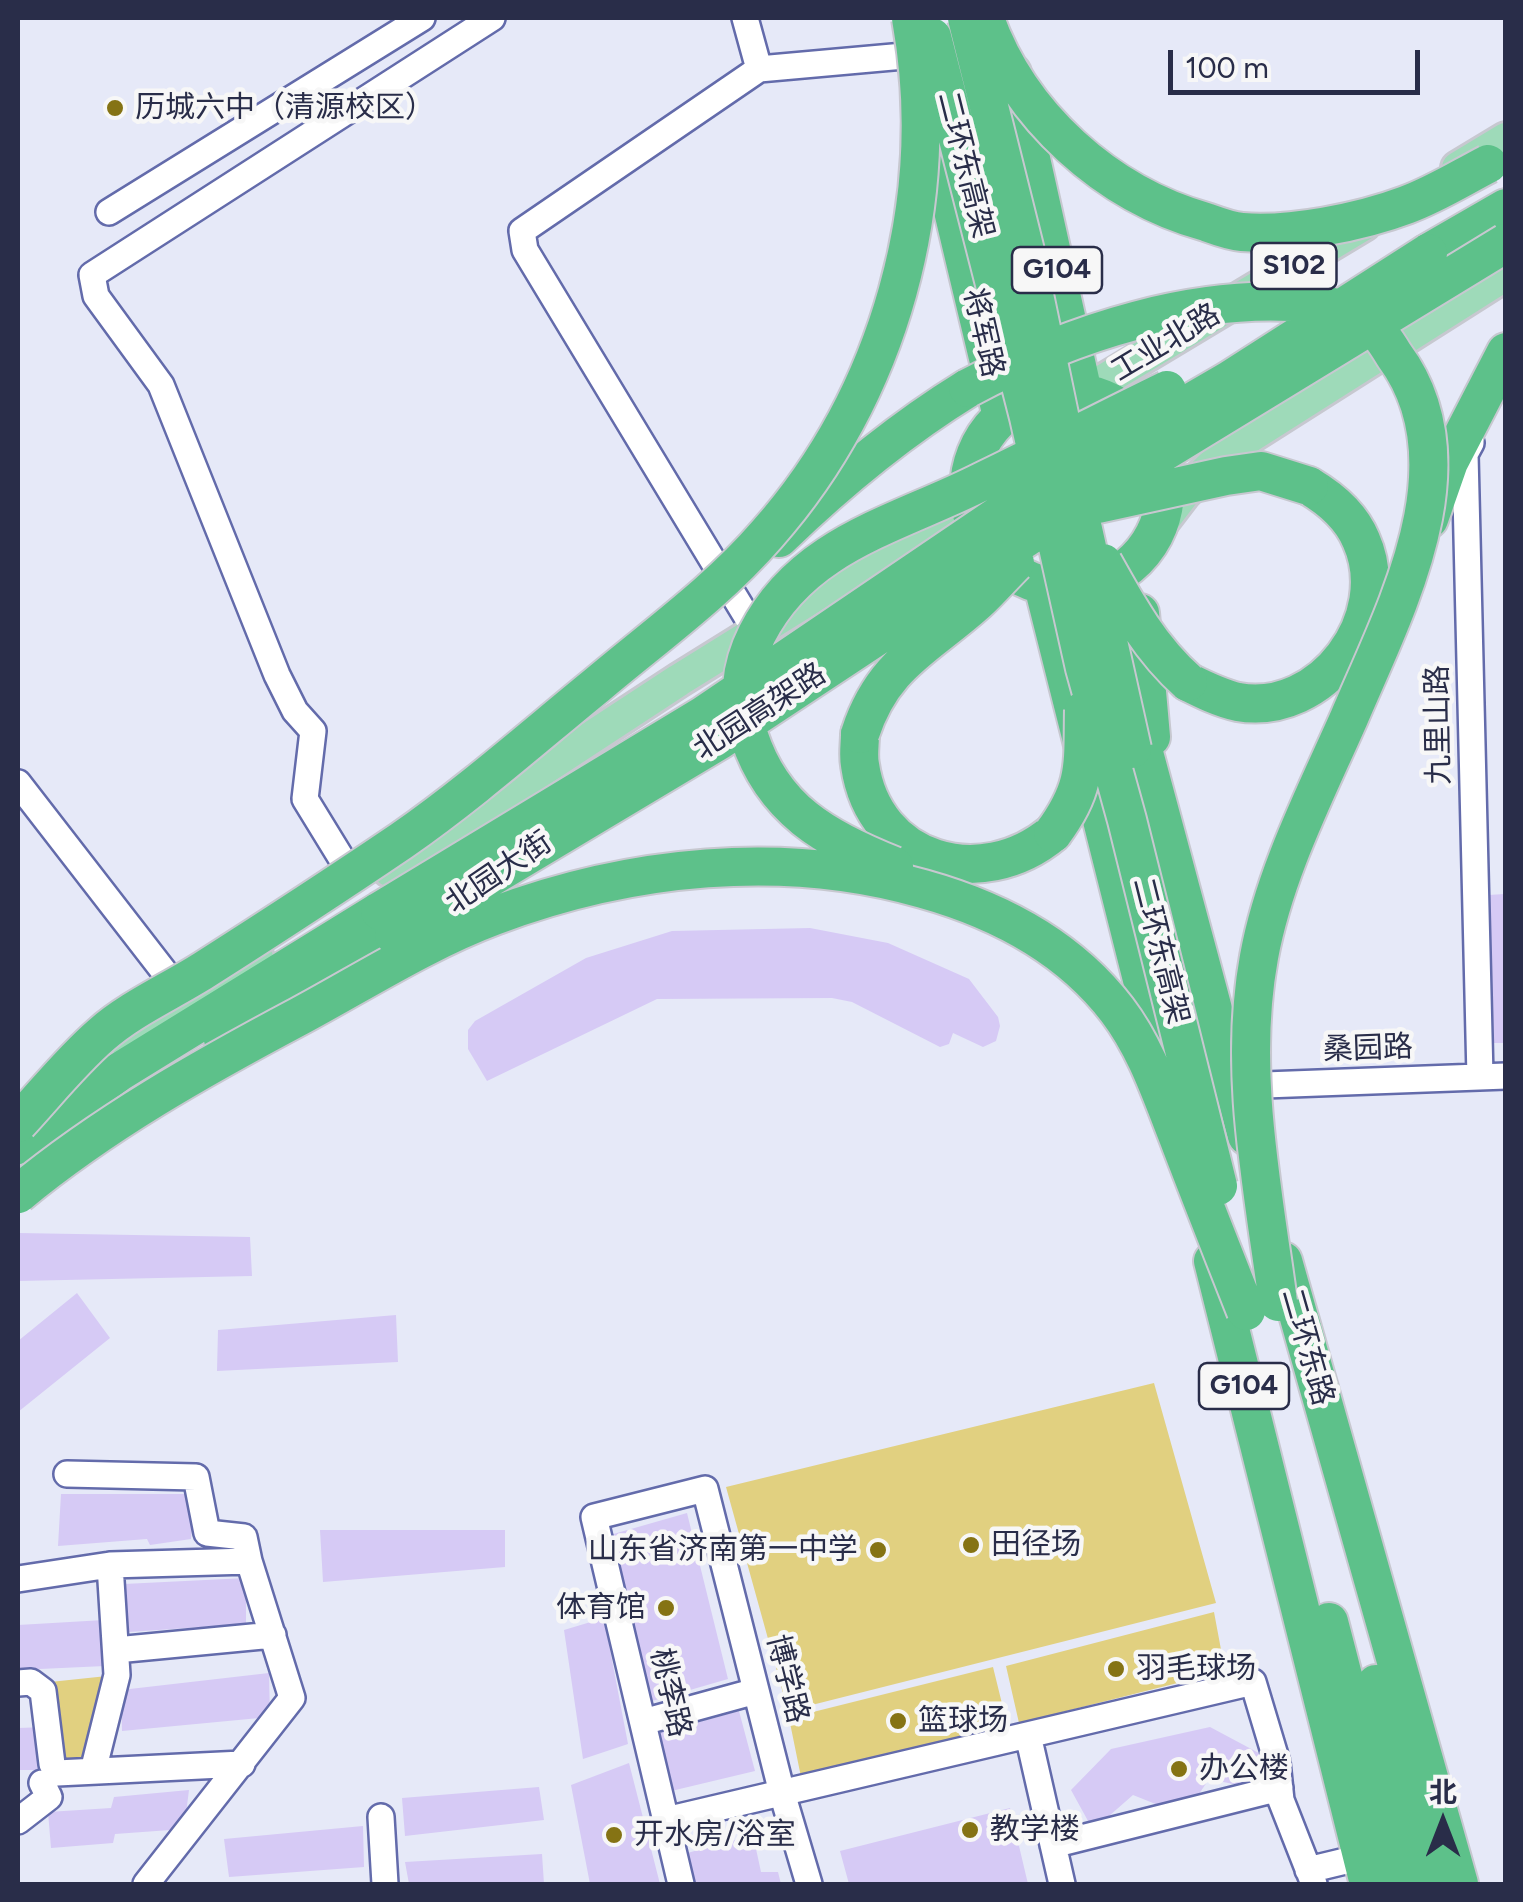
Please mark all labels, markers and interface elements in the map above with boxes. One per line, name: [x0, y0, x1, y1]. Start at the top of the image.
scale bar: [1173, 30, 1426, 92]
text: 100 m: [1185, 49, 1269, 86]
street label: 二环东高架: [929, 88, 1001, 242]
place label: 历城六中（清源校区）: [135, 90, 435, 126]
marker: 历城六中（清源校区）: [104, 97, 126, 119]
road number: S102: [1252, 243, 1336, 289]
road number: G104: [1012, 247, 1102, 293]
street label: 将军路: [955, 285, 1011, 381]
street label: 工业北路: [1105, 297, 1227, 389]
street label: 北园高架路: [687, 656, 833, 768]
street label: 九里山路: [1420, 665, 1458, 785]
street label: 北园大街: [439, 825, 559, 921]
street label: 二环东高架: [1124, 874, 1196, 1028]
street label: 桑园路: [1322, 1029, 1414, 1069]
street label: 二环东路: [1273, 1284, 1341, 1410]
road number: G104: [1199, 1363, 1289, 1409]
place label: 田径场: [991, 1527, 1081, 1563]
place label: 山东省济南第一中学: [588, 1532, 858, 1568]
marker: 田径场: [960, 1534, 982, 1556]
marker: 山东省济南第一中学: [867, 1539, 889, 1561]
place label: 体育馆: [556, 1590, 646, 1626]
marker: 体育馆: [655, 1597, 677, 1619]
street label: 博学路: [759, 1631, 815, 1727]
street label: 桃李路: [642, 1645, 698, 1741]
place label: 羽毛球场: [1136, 1651, 1256, 1687]
marker: 羽毛球场: [1105, 1658, 1127, 1680]
place label: 篮球场: [918, 1703, 1008, 1739]
marker: 篮球场: [887, 1710, 909, 1732]
place label: 办公楼: [1199, 1751, 1289, 1787]
marker: 办公楼: [1168, 1758, 1190, 1780]
north arrow: [1393, 1772, 1493, 1872]
text: 北: [1429, 1775, 1457, 1809]
place label: 教学楼: [990, 1812, 1080, 1848]
place label: 开水房/浴室: [634, 1817, 796, 1853]
marker: 教学楼: [959, 1819, 981, 1841]
marker: 开水房/浴室: [603, 1824, 625, 1846]

